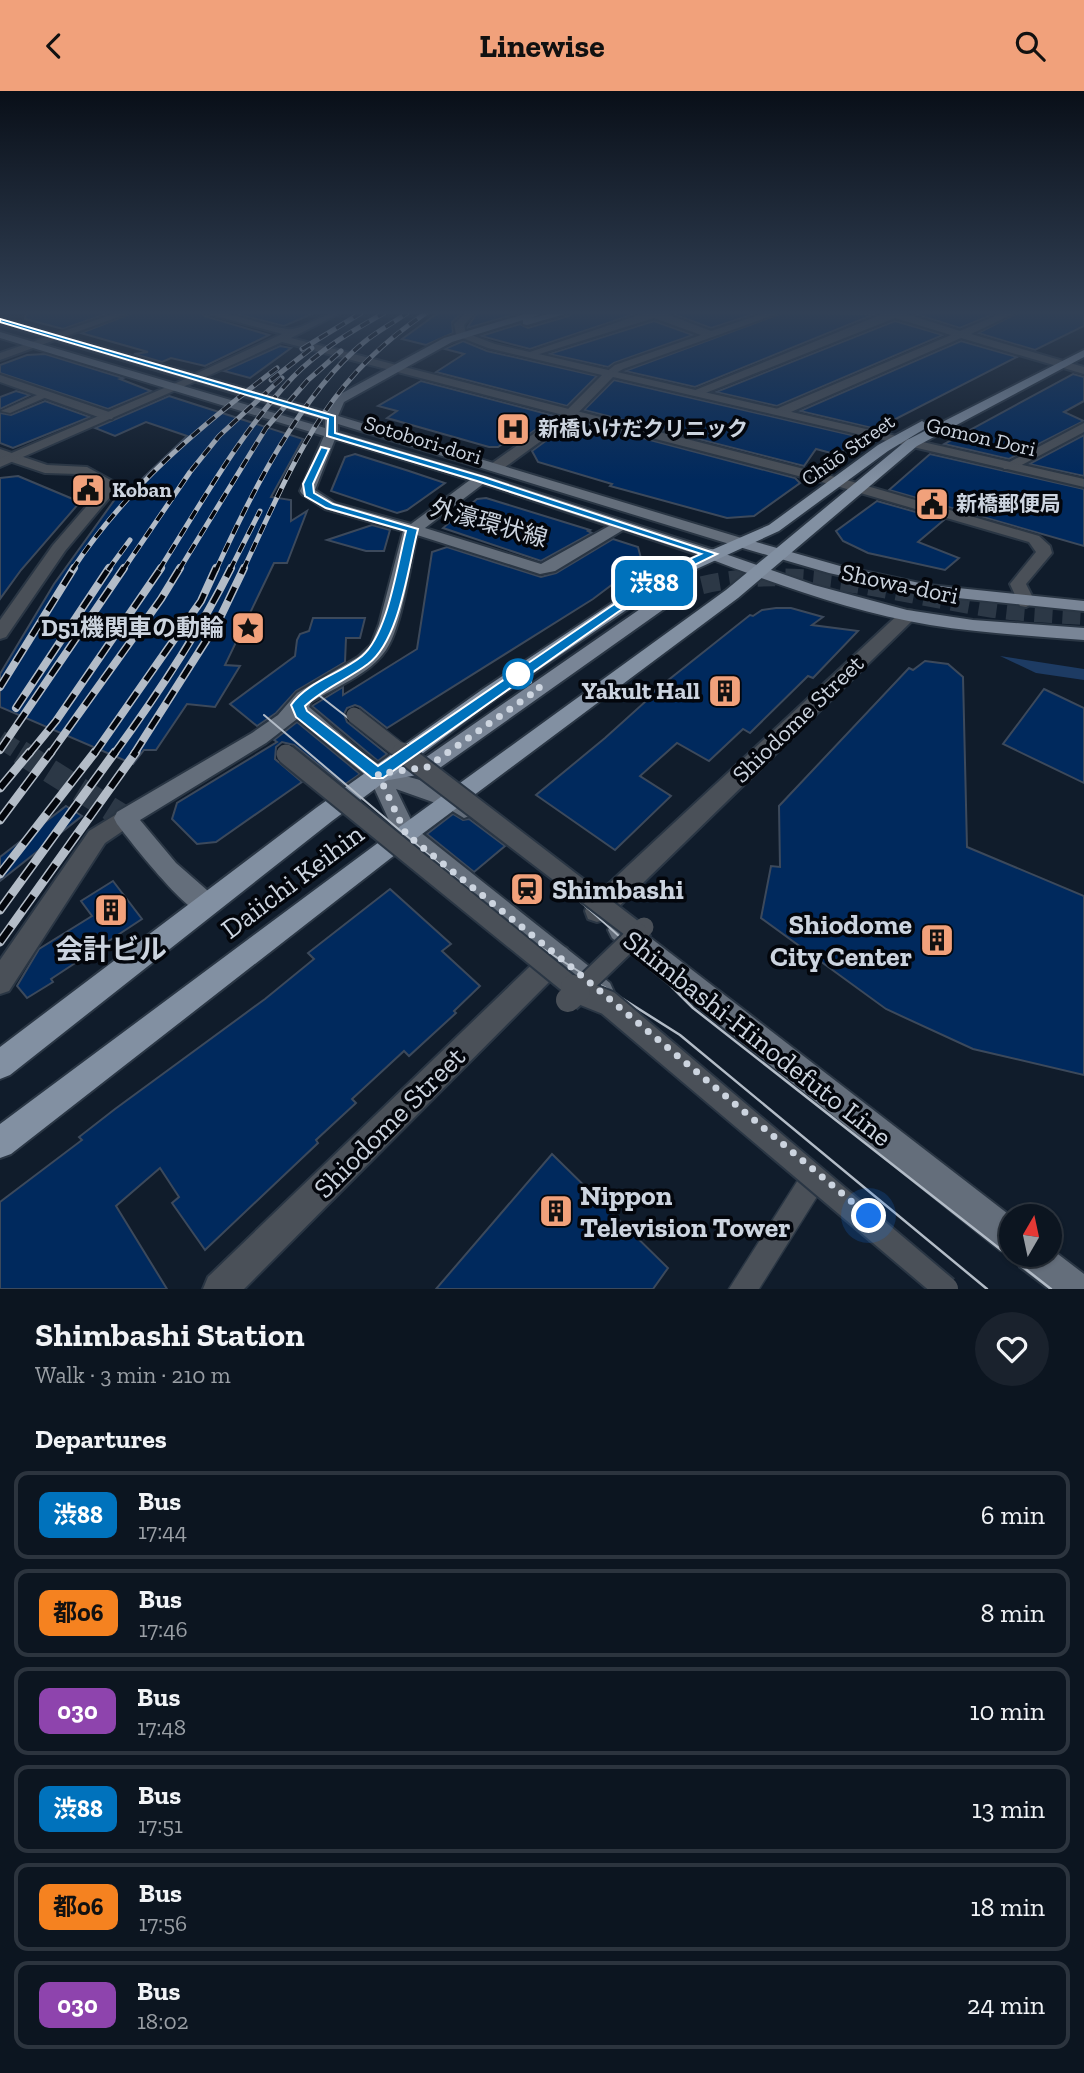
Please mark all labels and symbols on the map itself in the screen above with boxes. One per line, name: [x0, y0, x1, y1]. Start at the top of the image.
street label: Chūō Street: [796, 408, 899, 491]
street label: Sotobori-dori: [362, 410, 485, 469]
hospital icon: 新橋いけだクリニック: [494, 410, 532, 448]
street label: Gomon Dori: [924, 412, 1038, 461]
place label: 新橋いけだクリニック: [538, 416, 748, 441]
public building icon: Koban: [69, 471, 107, 509]
place label: Koban: [112, 477, 172, 502]
public building icon: 新橋郵便局: [913, 485, 951, 523]
place label: 新橋郵便局: [956, 491, 1061, 516]
street label: 外濠環状線: [427, 492, 551, 553]
street label: Showa-dori: [839, 557, 961, 610]
line badge: 渋88: [614, 560, 694, 606]
place icon: D51機関車の動輪: [229, 609, 267, 647]
place label: D51機関車の動輪: [41, 613, 224, 642]
street label: Shiodome Street: [726, 649, 869, 789]
unlabelled marker: [503, 659, 533, 689]
building icon: Yakult Hall: [706, 672, 744, 710]
place label: Yakult Hall: [582, 676, 700, 705]
street label: Daiichi Keihin: [215, 817, 370, 946]
station icon: Shimbashi: [508, 870, 546, 908]
place label: Shimbashi: [552, 873, 684, 906]
building icon: 会計ビル: [92, 891, 130, 929]
place label: Shiodome City Center: [770, 908, 912, 973]
building icon: Shiodome City Center: [918, 921, 956, 959]
street label: Shimbashi-Hinodefuto Line: [617, 923, 898, 1153]
place label: 会計ビル: [55, 933, 167, 966]
street label: Shiodome Street: [307, 1040, 472, 1205]
place label: Nippon Television Tower: [580, 1179, 791, 1244]
building icon: Nippon Television Tower: [537, 1192, 575, 1230]
your location: [851, 1198, 886, 1233]
north arrow: [999, 1204, 1062, 1267]

